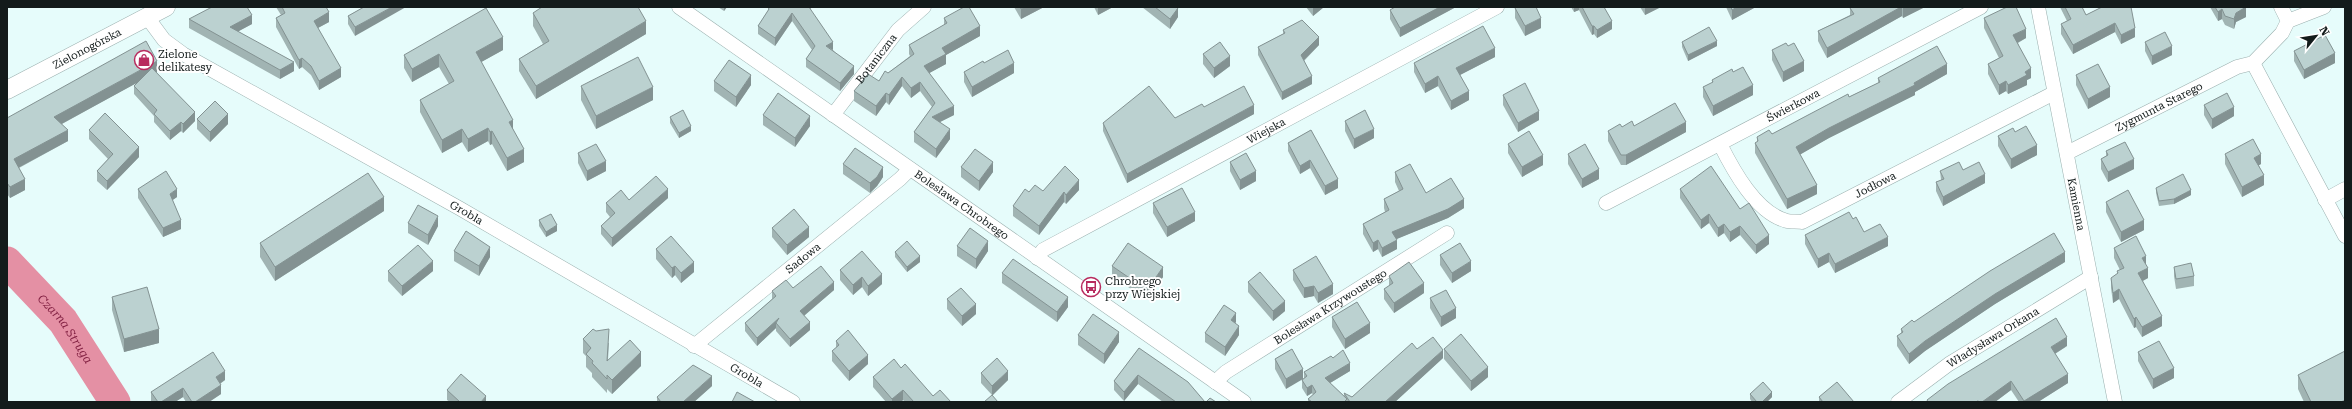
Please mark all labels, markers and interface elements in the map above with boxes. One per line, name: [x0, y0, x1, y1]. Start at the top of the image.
north arrow: [2296, 16, 2336, 56]
text: N: [2316, 24, 2332, 39]
street label: Zielonogórska: [50, 25, 123, 72]
street label: Botaniczna: [853, 31, 899, 86]
place label: Zielone delikatesy: [158, 48, 212, 74]
shop icon: Zielone delikatesy: [133, 49, 155, 71]
street label: Zygmunta Starego: [2113, 79, 2205, 134]
street label: Świerkowa: [1764, 86, 1822, 124]
street label: Wiejska: [1245, 115, 1288, 146]
street label: Bolesława Chrobrego: [912, 167, 1012, 242]
street label: Jodłowa: [1852, 169, 1898, 201]
street label: Kamienna: [2065, 177, 2088, 232]
street label: Grobla: [448, 198, 486, 227]
street label: Sadowa: [783, 240, 823, 276]
street label: Bolesława Krzywoustego: [1271, 266, 1389, 347]
place label: Chrobrego przy Wiejskiej: [1105, 275, 1180, 301]
bus stop icon: Chrobrego przy Wiejskiej: [1080, 276, 1102, 298]
water label: Czarna Struga: [35, 292, 95, 366]
street label: Władysława Orkana: [1945, 304, 2041, 370]
street label: Grobla: [728, 360, 766, 390]

